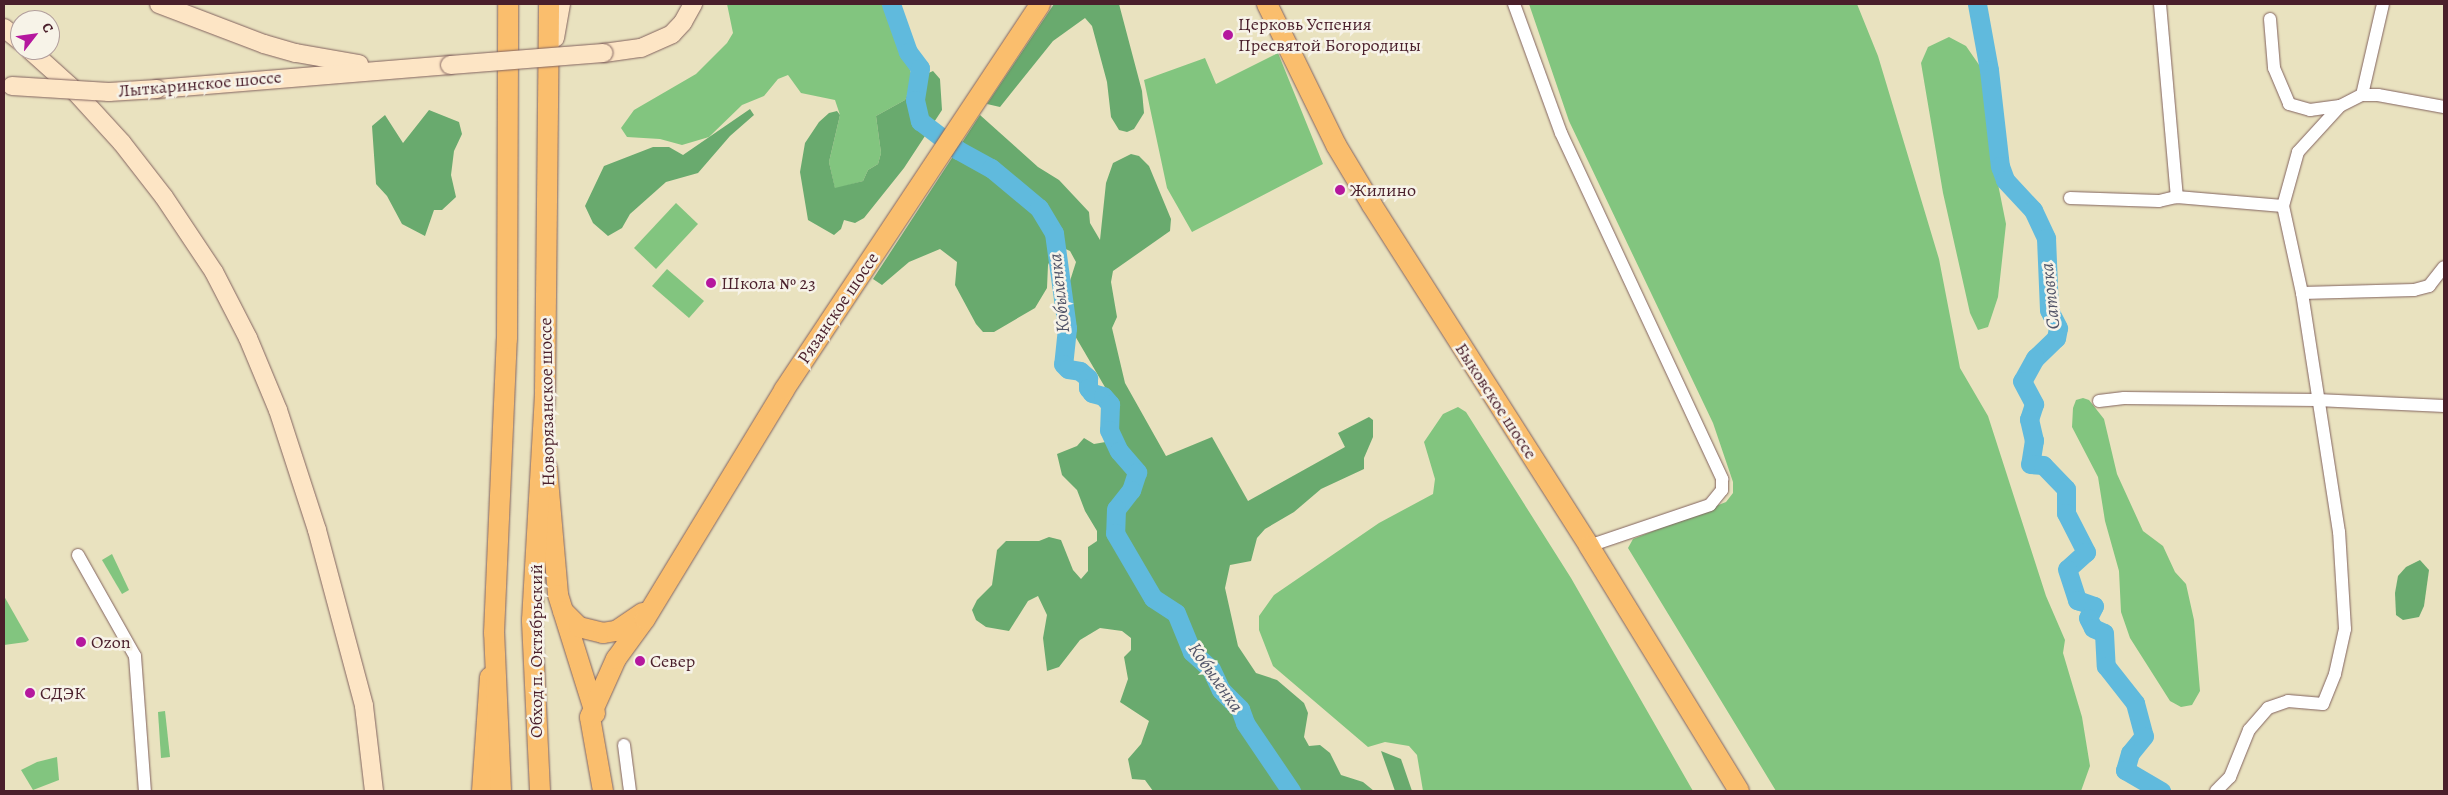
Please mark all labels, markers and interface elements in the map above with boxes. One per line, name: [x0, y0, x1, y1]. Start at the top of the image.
north arrow: [10, 10, 60, 60]
place label: Церковь Успения Пресвятой Богородицы: [1238, 14, 1421, 56]
text: С: [37, 19, 58, 36]
marker: Церковь Успения Пресвятой Богородицы: [1222, 29, 1234, 41]
street label: Лыткаринское шоссе: [117, 66, 283, 102]
place label: Жилино: [1350, 179, 1416, 201]
marker: Жилино: [1334, 184, 1346, 196]
street label: Рязанское шоссе: [793, 248, 883, 368]
water label: Кобыленка: [1044, 252, 1076, 334]
water label: Сатовка: [2036, 262, 2066, 330]
place label: Школа № 23: [721, 272, 816, 294]
marker: Школа № 23: [705, 277, 717, 289]
street label: Новорязанское шоссе: [535, 317, 559, 487]
street label: Быковское шоссе: [1450, 339, 1542, 463]
street label: Обход п. Октябрьский: [525, 564, 547, 738]
place label: Ozon: [91, 631, 131, 653]
marker: Ozon: [75, 636, 87, 648]
water label: Кобыленка: [1183, 639, 1247, 717]
place label: Север: [650, 650, 695, 672]
marker: Север: [634, 655, 646, 667]
place label: СДЭК: [40, 682, 85, 704]
marker: СДЭК: [24, 687, 36, 699]

